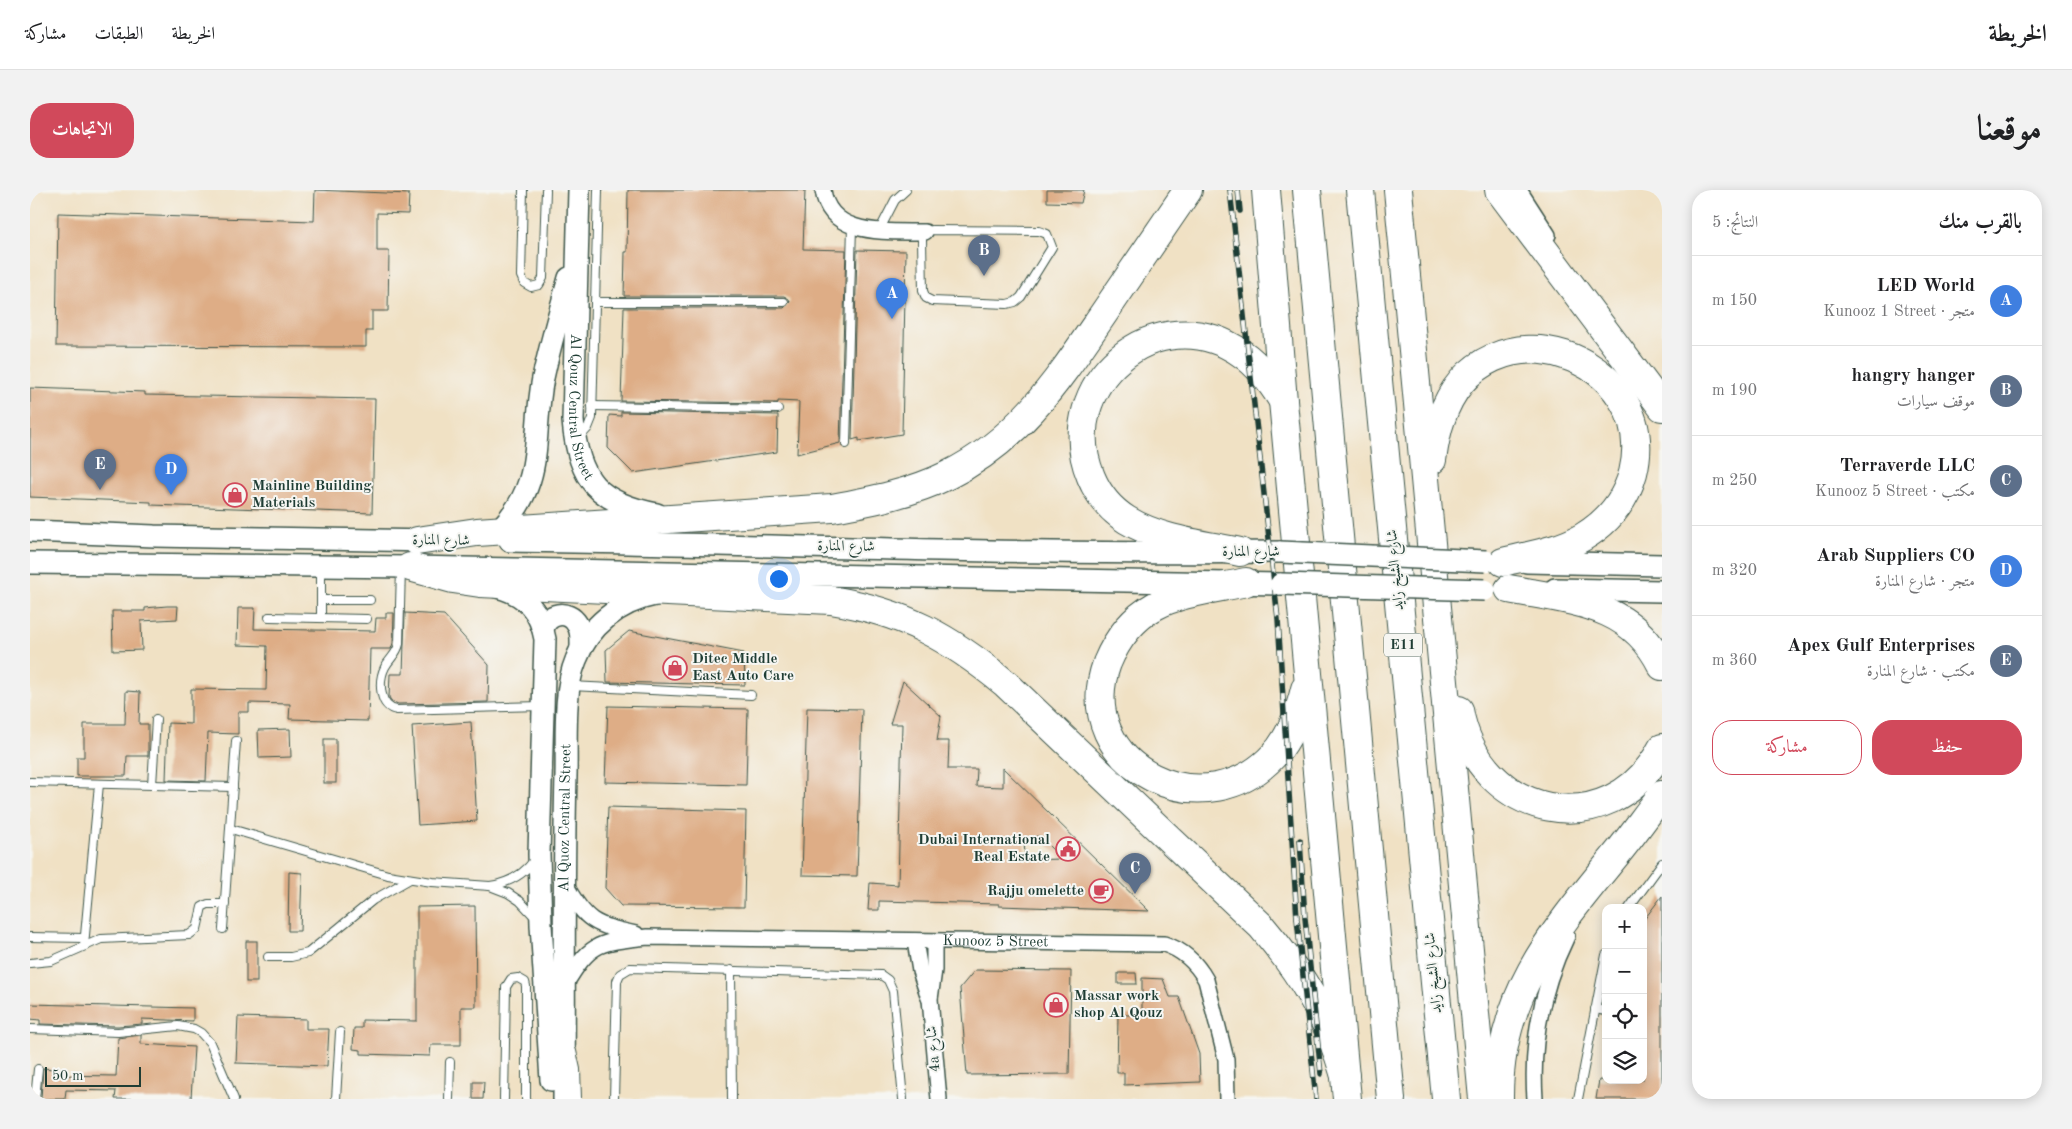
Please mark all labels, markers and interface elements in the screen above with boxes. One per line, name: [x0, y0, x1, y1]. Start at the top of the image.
text: الخريطة: [1989, 23, 2047, 47]
text: مشاركة: [25, 25, 66, 43]
text: الطبقات: [94, 25, 143, 43]
text: الخريطة: [171, 25, 215, 43]
button: الاتجاهات: [30, 103, 134, 158]
text: موقعنا: [1977, 112, 2042, 147]
text: بالقرب منك: [1939, 212, 2022, 233]
text: النتائج: 5: [1712, 215, 1758, 231]
pin: B: [968, 235, 1000, 276]
text: LED World: [1876, 277, 1975, 296]
pin: A: [876, 278, 908, 319]
text: 150 m: [1712, 293, 1757, 309]
text: A: [2000, 293, 2012, 309]
text: متجر · Kunooz 1 Street: [1823, 304, 1975, 320]
street label: Al Qouz Central Street: [565, 333, 596, 483]
text: hangry hanger: [1851, 367, 1975, 386]
text: 190 m: [1712, 383, 1757, 399]
text: B: [2000, 383, 2012, 399]
text: موقف سيارات: [1897, 394, 1975, 410]
pin: E: [84, 449, 116, 490]
pin: D: [155, 454, 187, 495]
text: Terraverde LLC: [1840, 457, 1975, 476]
text: 250 m: [1712, 473, 1757, 489]
text: C: [2001, 473, 2011, 489]
place label: Mainline Building Materials: [252, 479, 372, 511]
shop icon: Mainline Building Materials: [222, 482, 248, 508]
text: مكتب · Kunooz 5 Street: [1815, 484, 1975, 500]
street label: شارع الشيخ زايد: [1385, 529, 1412, 611]
street label: شارع المنارة: [412, 533, 470, 553]
street label: شارع المنارة: [817, 539, 875, 559]
street label: شارع المنارة: [1222, 545, 1280, 564]
text: Arab Suppliers CO: [1816, 547, 1975, 566]
text: 320 m: [1712, 563, 1757, 579]
text: D: [2000, 563, 2012, 579]
your location: [766, 566, 792, 592]
text: متجر · شارع المنارة: [1875, 574, 1975, 590]
road number: E11: [1384, 634, 1422, 656]
text: Apex Gulf Enterprises: [1787, 637, 1975, 656]
place label: Ditec Middle East Auto Care: [692, 652, 794, 684]
text: 360 m: [1712, 653, 1757, 669]
text: E: [2000, 653, 2012, 669]
shop icon: Ditec Middle East Auto Care: [662, 655, 688, 681]
text: مكتب · شارع المنارة: [1867, 664, 1975, 680]
button: مشاركة: [1712, 720, 1862, 775]
button: حفظ: [1872, 720, 2022, 775]
street label: Al Quoz Central Street: [557, 744, 574, 892]
place label: Dubai International Real Estate: [918, 833, 1050, 865]
public building icon: Dubai International Real Estate: [1055, 836, 1081, 862]
pin: C: [1119, 853, 1151, 894]
cafe icon: Rajju omelette: [1088, 878, 1114, 904]
place label: Rajju omelette: [987, 884, 1084, 899]
map controls: [1602, 904, 1647, 1084]
button: +: [1602, 904, 1647, 949]
street label: شارع الشيخ زايد: [1423, 932, 1450, 1014]
street label: Kunooz 5 Street: [942, 934, 1048, 950]
button: −: [1602, 949, 1647, 994]
place label: Massar work shop Al Qouz: [1074, 989, 1162, 1021]
shop icon: Massar work shop Al Qouz: [1043, 992, 1069, 1018]
button: locate: [1602, 994, 1647, 1039]
street label: 4a شارع: [925, 1025, 947, 1073]
button: layers: [1602, 1039, 1647, 1084]
scale bar: [45, 1064, 141, 1087]
text: 50 m: [52, 1069, 83, 1083]

